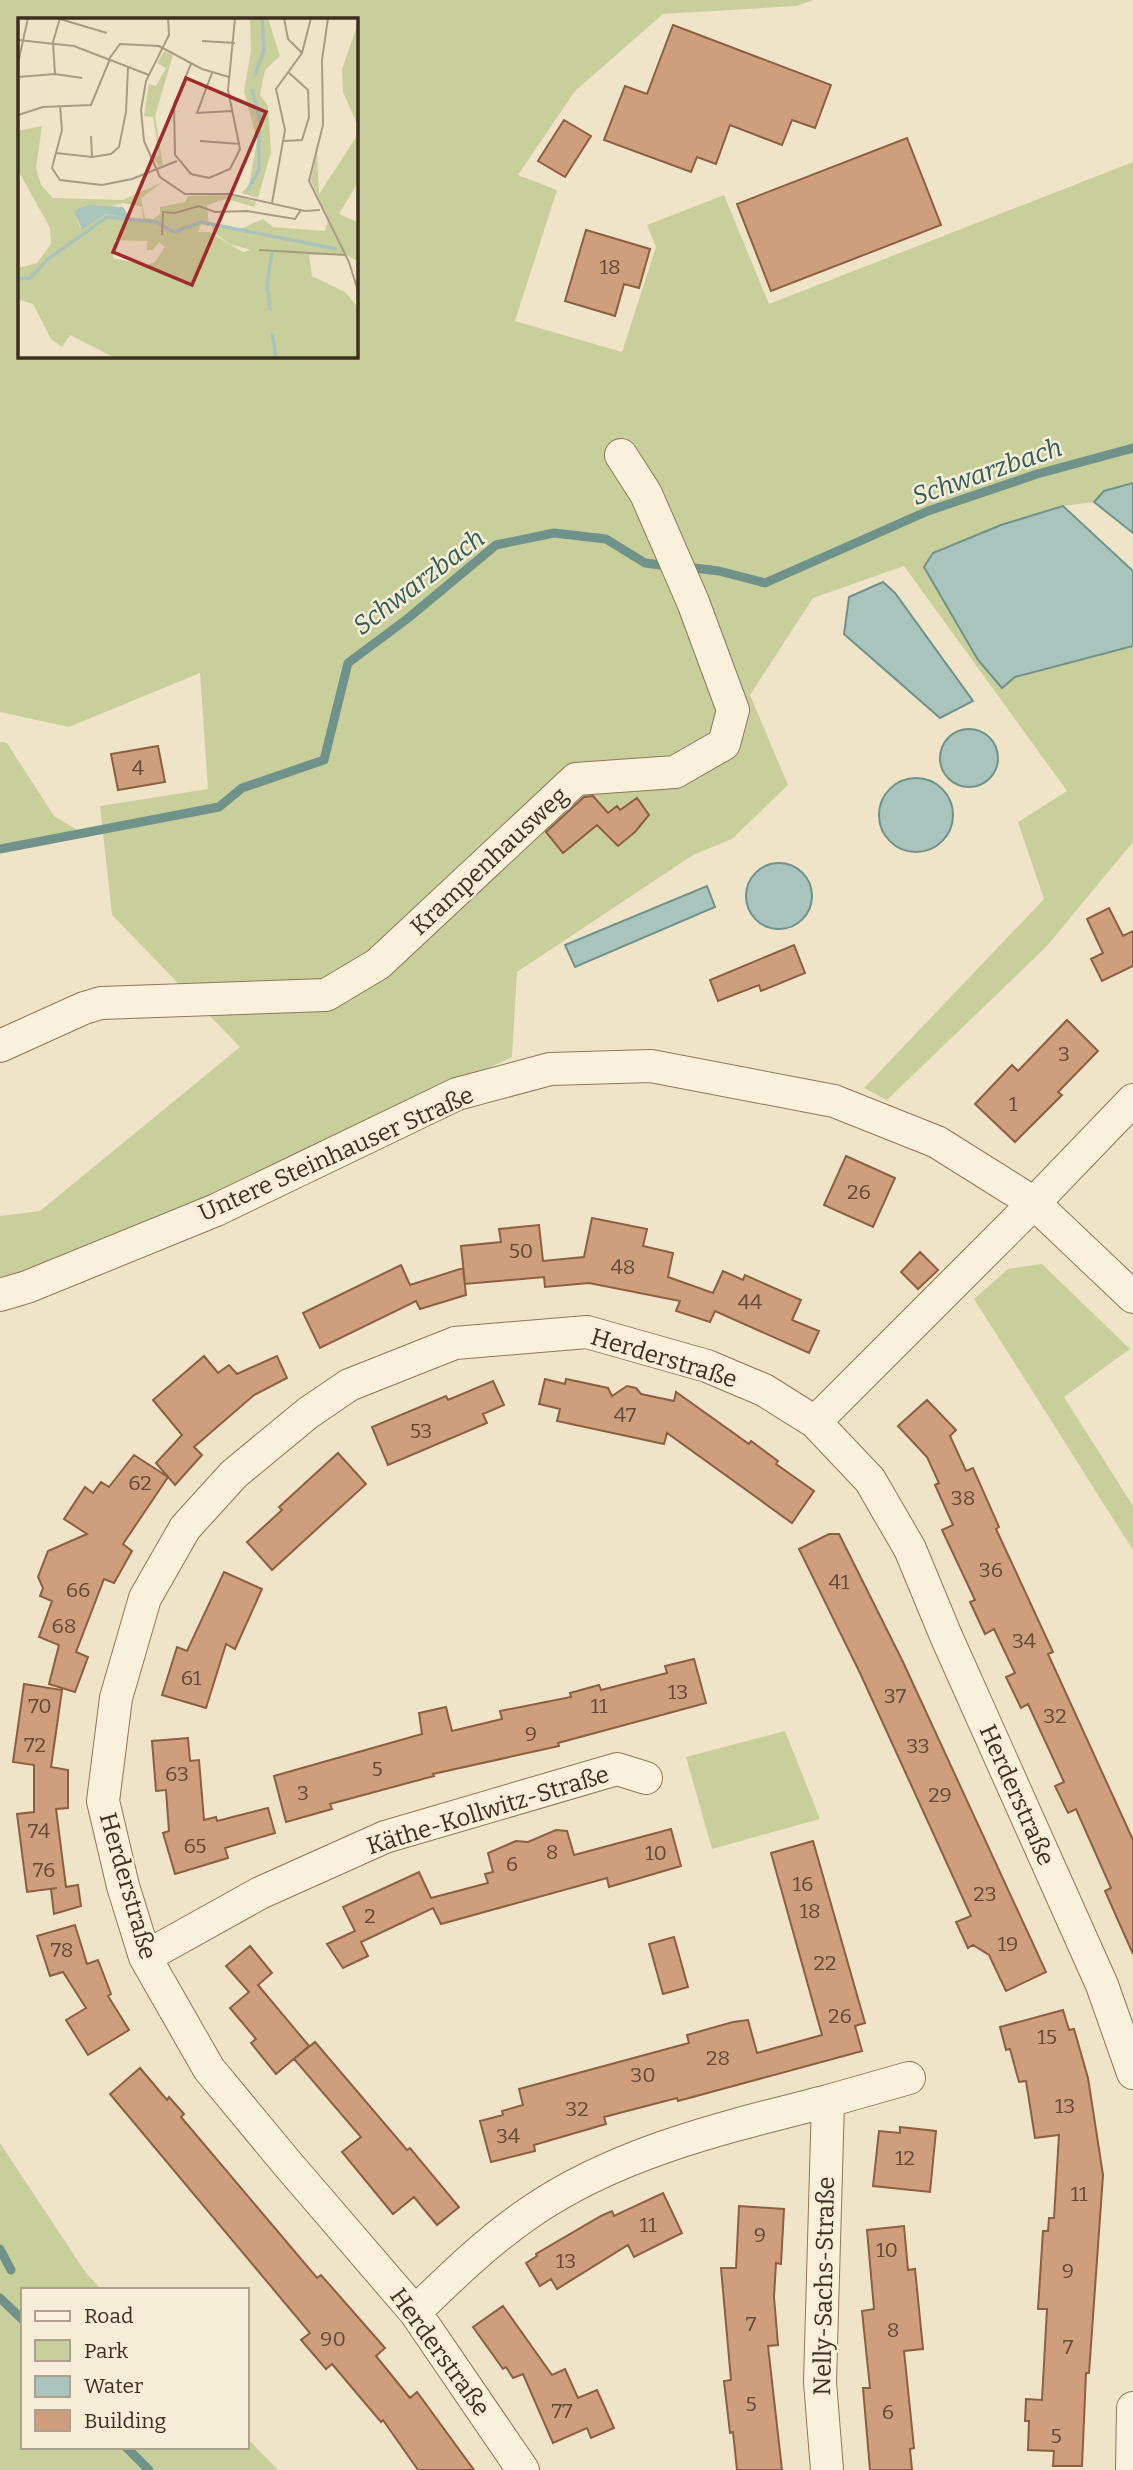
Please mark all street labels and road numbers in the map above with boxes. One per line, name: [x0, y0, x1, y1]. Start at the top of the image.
street label: Krampenhausweg: [405, 781, 573, 941]
street label: Untere Steinhauser Straße: [194, 1081, 478, 1227]
street label: Herderstraße: [588, 1323, 740, 1393]
street label: Herderstraße: [973, 1720, 1061, 1870]
street label: Käthe-Kollwitz-Straße: [364, 1760, 612, 1860]
street label: Herderstraße: [94, 1809, 162, 1963]
street label: Nelly-Sachs-Straße: [808, 2176, 840, 2396]
street label: Herderstraße: [384, 2283, 496, 2421]

